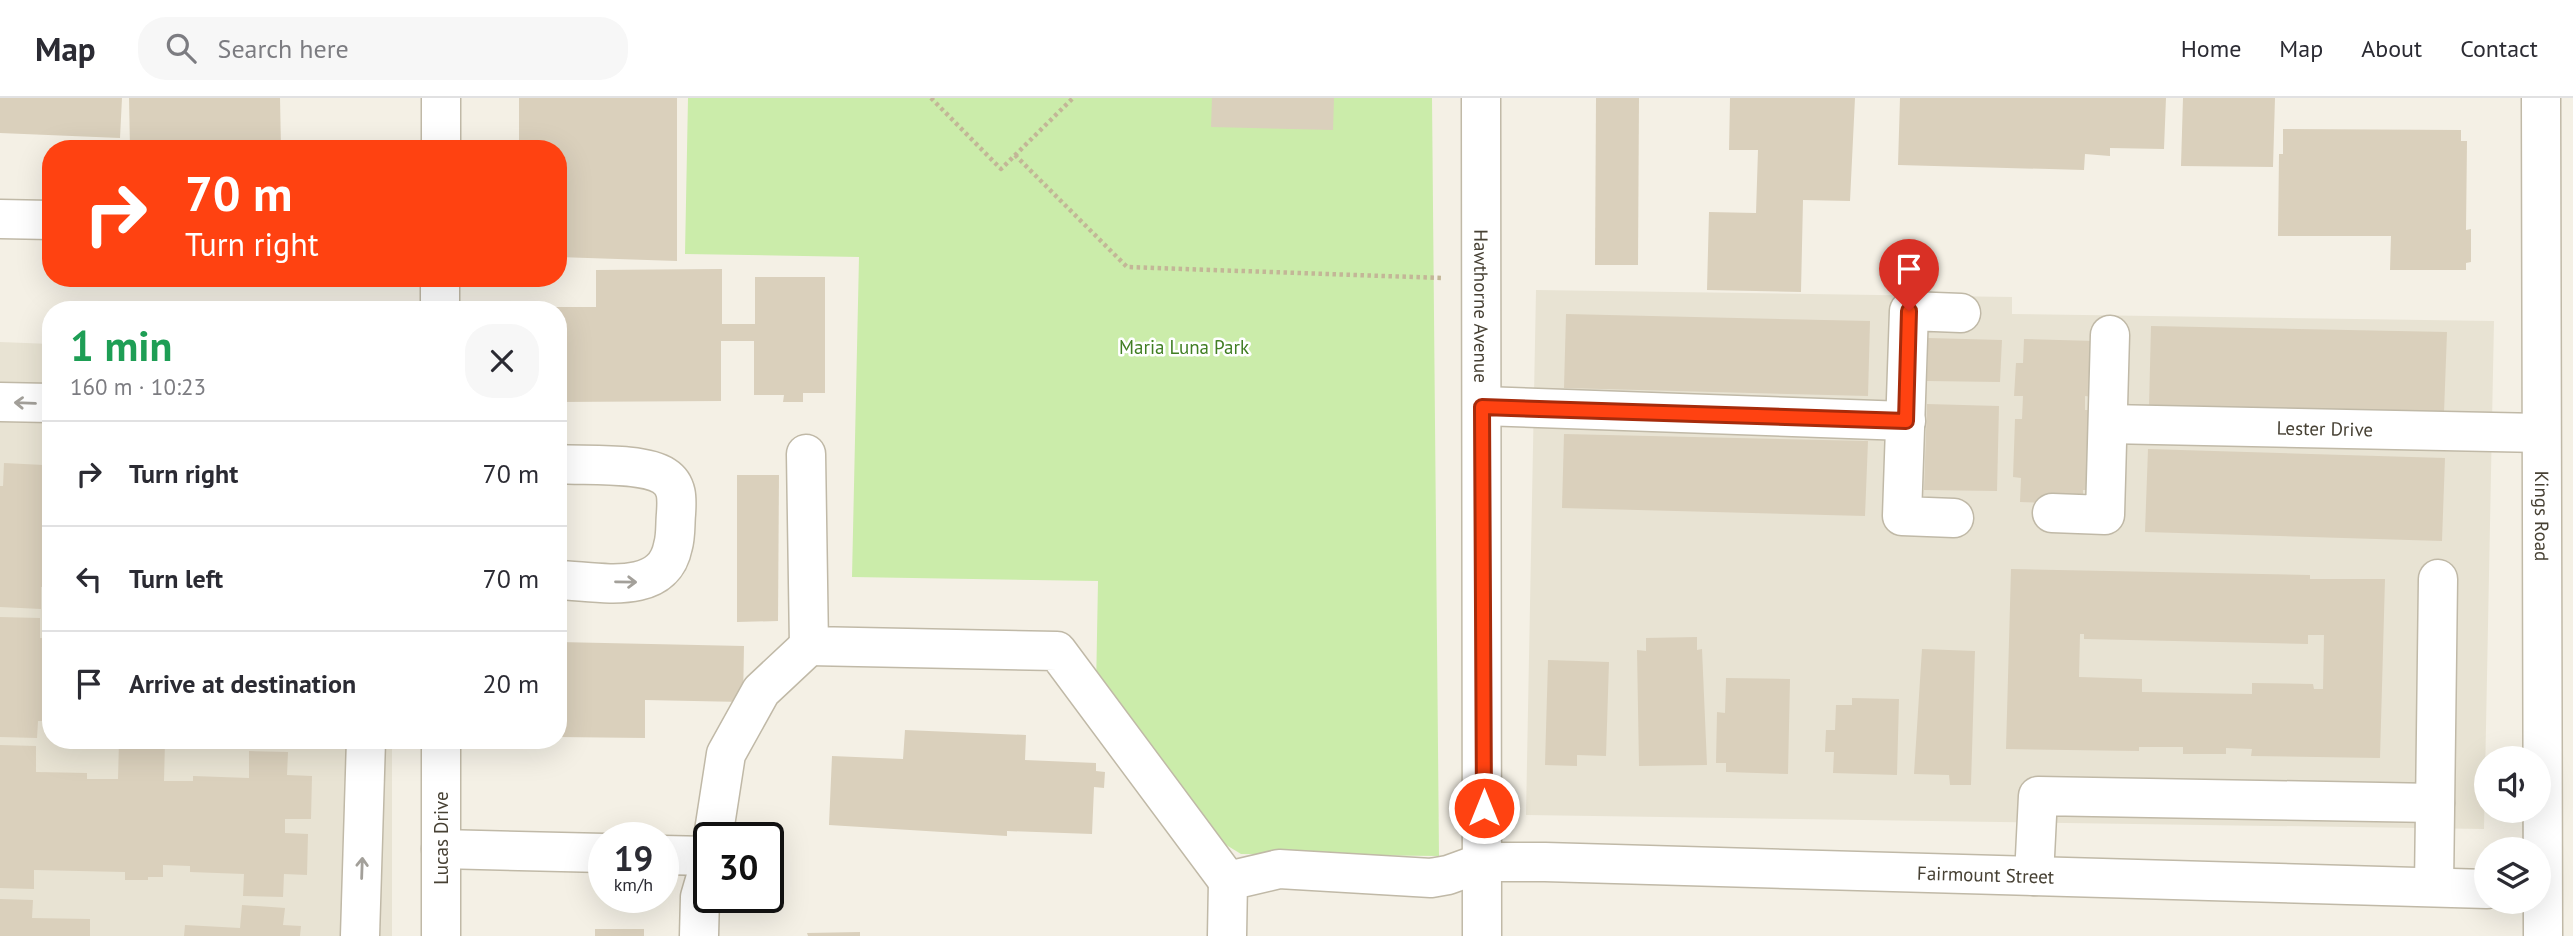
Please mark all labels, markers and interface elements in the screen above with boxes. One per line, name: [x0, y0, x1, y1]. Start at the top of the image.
search box: [138, 17, 628, 80]
text: Map: [35, 27, 96, 70]
icon: search: [162, 29, 200, 67]
text: Search here: [218, 32, 349, 65]
text: Home: [2181, 33, 2241, 64]
text: Map: [2279, 33, 2323, 64]
text: About: [2361, 33, 2422, 64]
text: Contact: [2460, 33, 2538, 64]
text: 70 m: [185, 161, 292, 225]
icon: right: [70, 168, 161, 259]
text: Turn right: [185, 223, 319, 265]
street label: Hawthorne Avenue: [1469, 229, 1493, 383]
pin: [1879, 239, 1939, 311]
icon: arrive: [1890, 250, 1928, 288]
text: 1 min: [70, 318, 172, 373]
button: close: [465, 324, 539, 398]
park label: Maria Luna Park: [1119, 335, 1249, 359]
text: 160 m · 10:23: [70, 372, 206, 401]
one-way arrow: [14, 396, 37, 409]
street label: Lester Drive: [2277, 416, 2373, 442]
icon: right: [70, 455, 108, 493]
text: Turn right: [129, 457, 238, 490]
text: 70 m: [483, 457, 539, 490]
street label: Kings Road: [2530, 471, 2554, 561]
icon: left: [70, 560, 108, 598]
text: Turn left: [129, 562, 223, 595]
text: 70 m: [483, 562, 539, 595]
one-way arrow: [615, 575, 638, 589]
icon: arrive: [70, 665, 108, 703]
text: Arrive at destination: [129, 667, 356, 700]
text: 20 m: [483, 667, 539, 700]
map controls: [2474, 746, 2551, 914]
button: sound: [2474, 746, 2551, 823]
position arrow: [1447, 771, 1521, 845]
street label: Lucas Drive: [429, 791, 453, 885]
speed limit sign: 30: [693, 822, 784, 913]
text: 19: [614, 835, 653, 881]
button: layers: [2474, 837, 2551, 914]
one-way arrow: [355, 857, 369, 880]
street label: Fairmount Street: [1917, 861, 2055, 889]
text: km/h: [614, 873, 653, 896]

